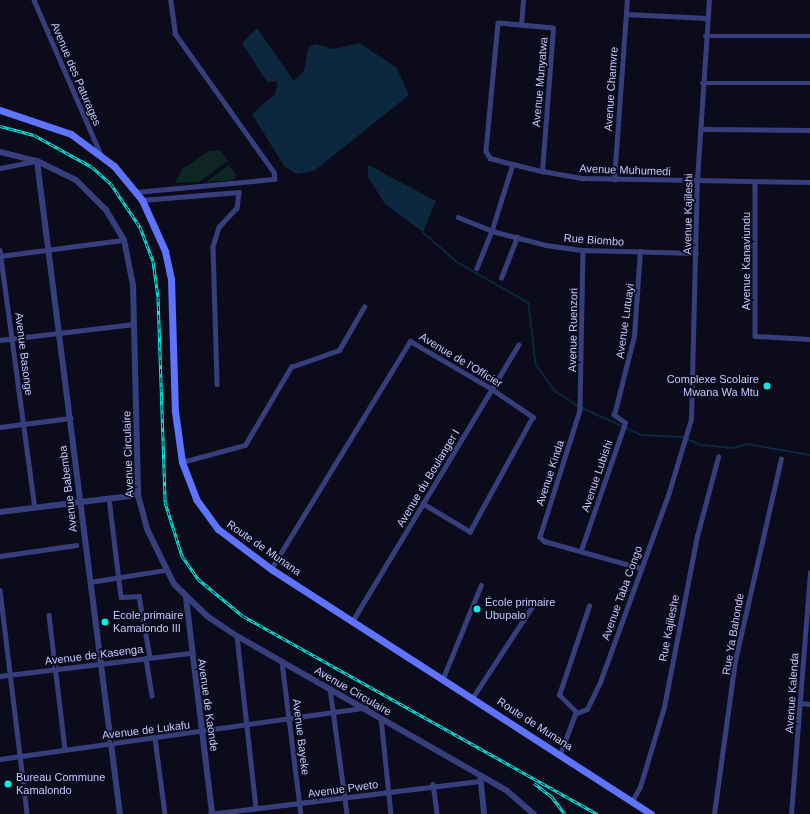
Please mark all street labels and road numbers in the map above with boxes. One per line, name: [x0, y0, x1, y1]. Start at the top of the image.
street label: Avenue des Paturages: [48, 20, 104, 128]
street label: Avenue Munyatwa: [529, 36, 551, 128]
street label: Avenue Chamvre: [601, 46, 621, 132]
street label: Avenue Muhumedi: [579, 162, 671, 178]
street label: Avenue Kajileshi: [681, 173, 695, 255]
street label: Avenue Kanaviundu: [739, 212, 753, 310]
street label: Rue Biombo: [563, 231, 625, 249]
street label: Avenue Lutuayi: [613, 283, 637, 359]
street label: Avenue Ruenzori: [566, 288, 580, 372]
street label: Avenue Basonge: [12, 312, 36, 396]
street label: Avenue de l'Officier: [417, 330, 505, 390]
street label: Avenue Circulaire: [120, 410, 136, 498]
street label: Avenue du Boulanger I: [394, 427, 462, 529]
street label: Avenue Kinda: [533, 438, 567, 508]
street label: Avenue Lubishi: [579, 438, 615, 514]
street label: Avenue Babemba: [56, 445, 80, 533]
street label: Route de Munana: [224, 518, 304, 578]
street label: Avenue Taba Congo: [599, 544, 645, 642]
street label: Rue Ya Bahonde: [719, 592, 747, 676]
street label: Rue Kajileshe: [656, 593, 682, 663]
street label: Avenue de Kasenga: [44, 642, 144, 668]
street label: Avenue Kalenda: [783, 652, 801, 734]
street label: Avenue de Kaonde: [195, 658, 221, 752]
street label: Avenue Circulaire: [312, 664, 394, 718]
street label: Route de Munana: [495, 695, 575, 753]
street label: Avenue Bayeke: [290, 698, 312, 776]
street label: Avenue de Lukafu: [101, 718, 191, 742]
street label: Avenue Pweto: [307, 778, 379, 800]

